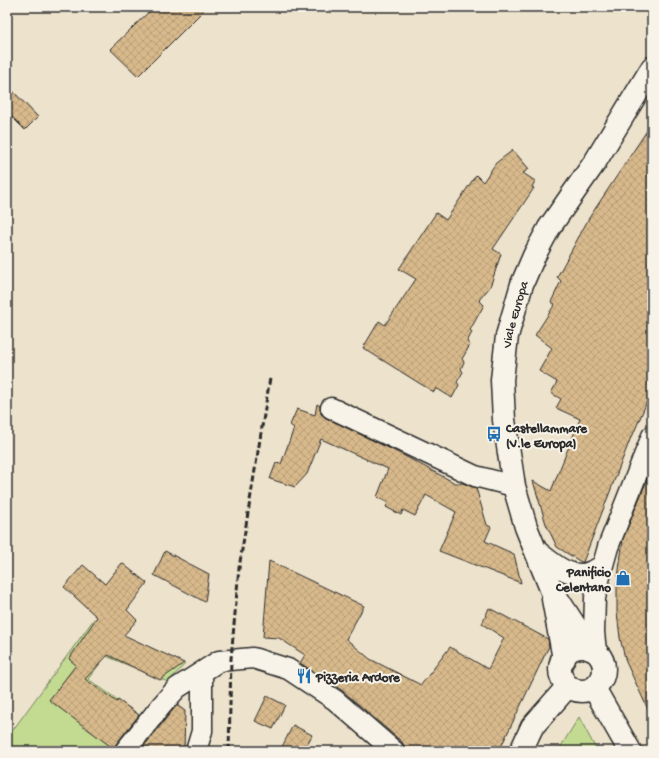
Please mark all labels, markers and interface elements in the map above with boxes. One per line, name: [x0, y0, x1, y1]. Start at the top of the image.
street label: Viale Europa: [501, 279, 533, 350]
place label: Castellammare (V.le Europa): [505, 422, 588, 453]
bus stop icon: Castellammare (V.le Europa): [485, 425, 503, 443]
place label: Panificio Celentano: [555, 565, 611, 596]
shop icon: Panificio Celentano: [614, 569, 632, 587]
restaurant icon: Pizzeria Ardore: [295, 667, 313, 685]
place label: Pizzeria Ardore: [315, 671, 401, 686]

